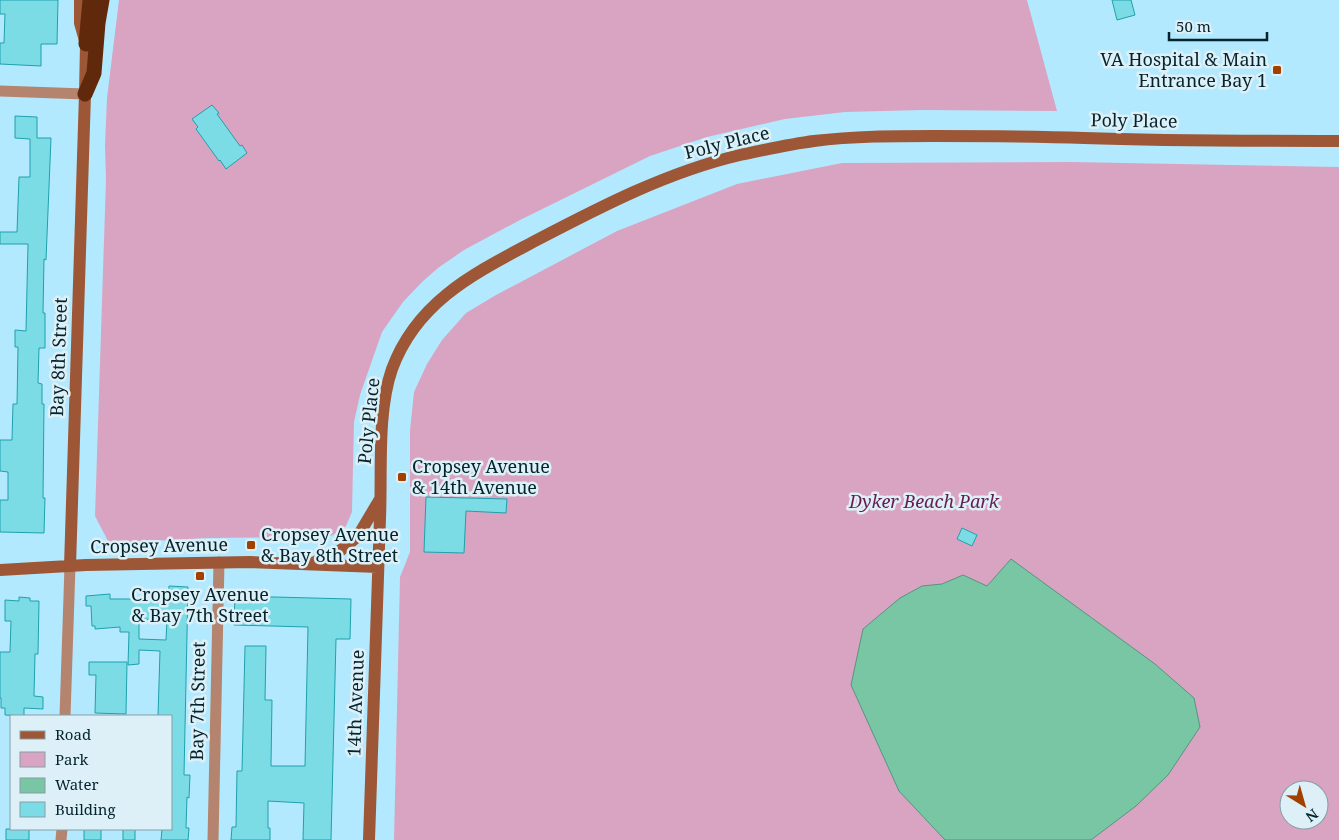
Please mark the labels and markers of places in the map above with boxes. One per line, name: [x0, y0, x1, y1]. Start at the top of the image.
place label: VA Hospital & Main Entrance Bay 1: [1100, 47, 1267, 92]
marker: VA Hospital & Main Entrance Bay 1: [1271, 64, 1283, 76]
place label: Cropsey Avenue & 14th Avenue: [412, 454, 550, 499]
marker: Cropsey Avenue & 14th Avenue: [396, 471, 408, 483]
place label: Cropsey Avenue & Bay 8th Street: [261, 522, 399, 567]
marker: Cropsey Avenue & Bay 8th Street: [245, 539, 257, 551]
marker: Cropsey Avenue & Bay 7th Street: [194, 570, 206, 582]
place label: Cropsey Avenue & Bay 7th Street: [131, 582, 269, 627]

